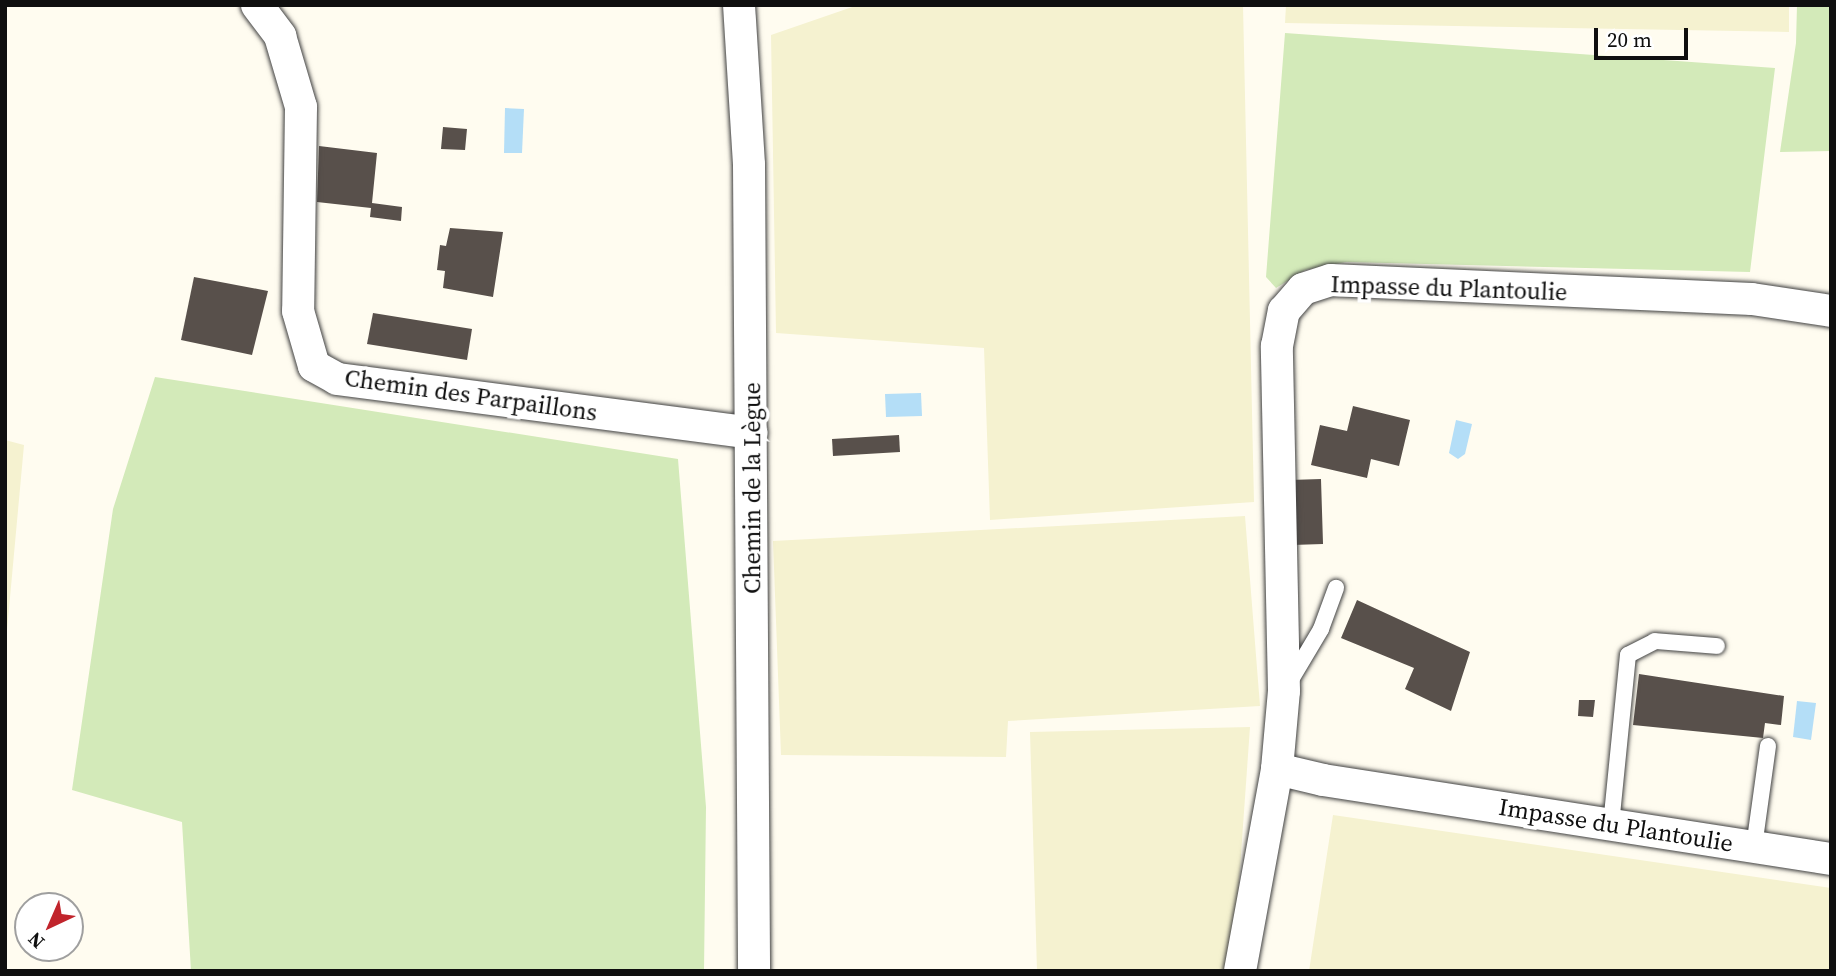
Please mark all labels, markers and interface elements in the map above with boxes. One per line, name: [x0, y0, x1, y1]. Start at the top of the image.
scale bar: [1598, 14, 1692, 58]
text: 20 m: [1607, 25, 1652, 54]
street label: Impasse du Plantoulie: [1330, 269, 1568, 307]
street label: Chemin des Parpaillons: [343, 363, 599, 427]
street label: Chemin de la Lègue: [738, 382, 766, 594]
street label: Impasse du Plantoulie: [1497, 792, 1735, 858]
north arrow: [14, 892, 84, 962]
text: N: [22, 927, 50, 955]

